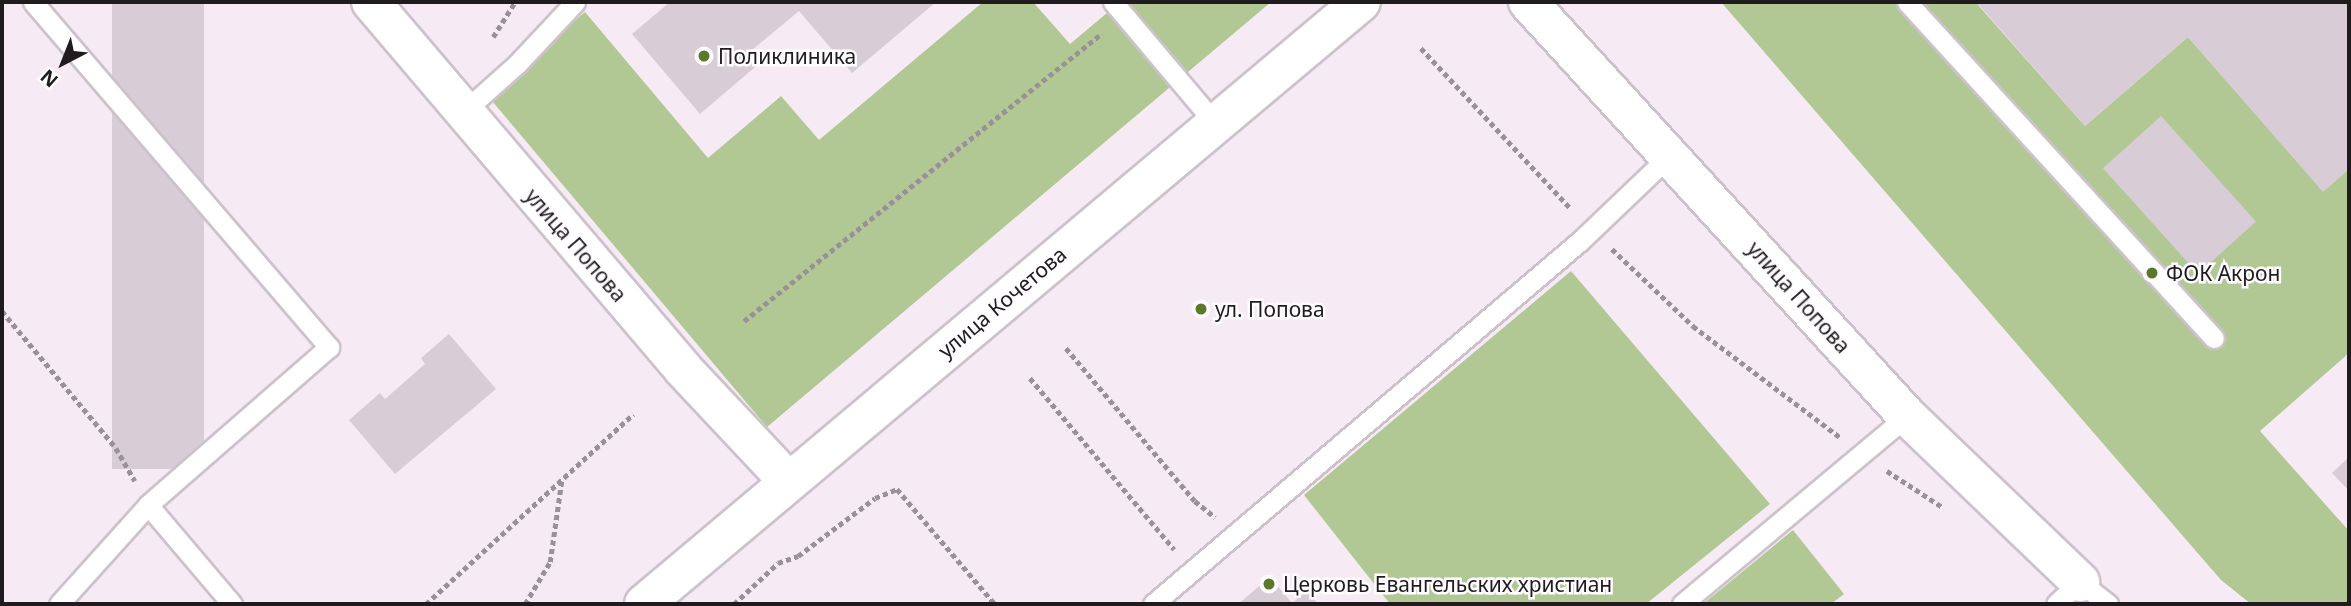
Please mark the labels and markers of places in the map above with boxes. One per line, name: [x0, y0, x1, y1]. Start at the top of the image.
place label: Поликлиника: [718, 43, 856, 69]
marker: Поликлиника: [696, 48, 712, 64]
place label: ФОК Акрон: [2166, 260, 2280, 286]
marker: ФОК Акрон: [2144, 265, 2160, 281]
place label: ул. Попова: [1215, 296, 1325, 322]
marker: ул. Попова: [1193, 301, 1209, 317]
place label: Церковь Евангельских христиан: [1283, 571, 1612, 597]
marker: Церковь Евангельских христиан: [1261, 576, 1277, 592]

